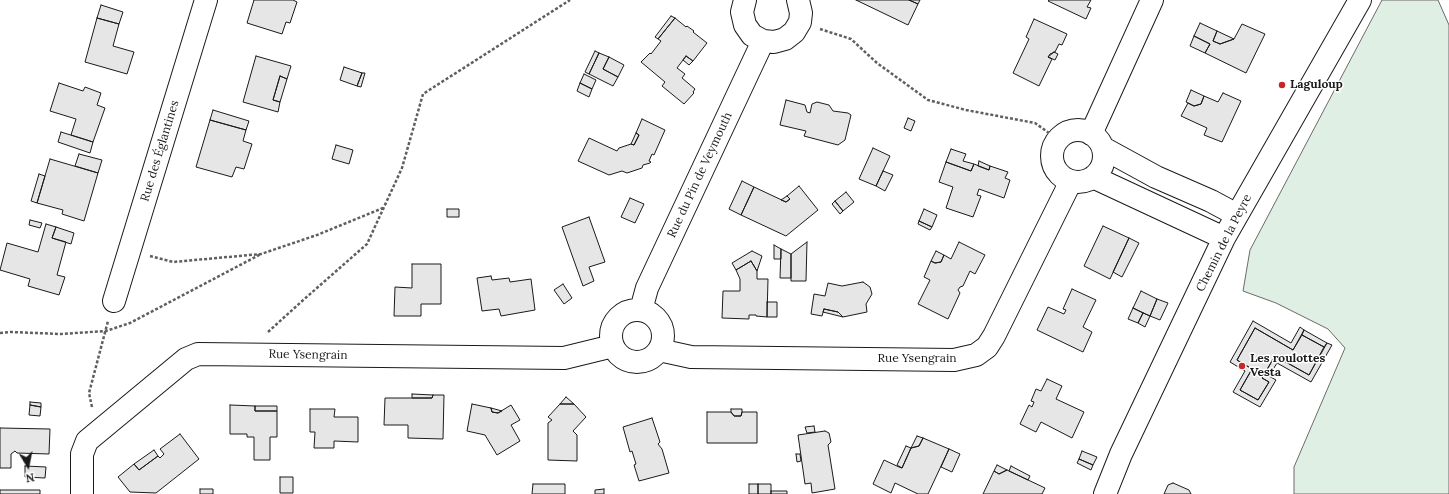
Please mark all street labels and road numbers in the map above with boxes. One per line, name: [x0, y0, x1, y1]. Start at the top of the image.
street label: Rue des Églantines: [138, 99, 182, 203]
street label: Rue du Pin de Veymouth: [665, 110, 735, 240]
street label: Chemin de la Peyre: [1193, 192, 1255, 294]
street label: Rue Ysengrain: [268, 347, 348, 363]
street label: Rue Ysengrain: [877, 352, 957, 366]

